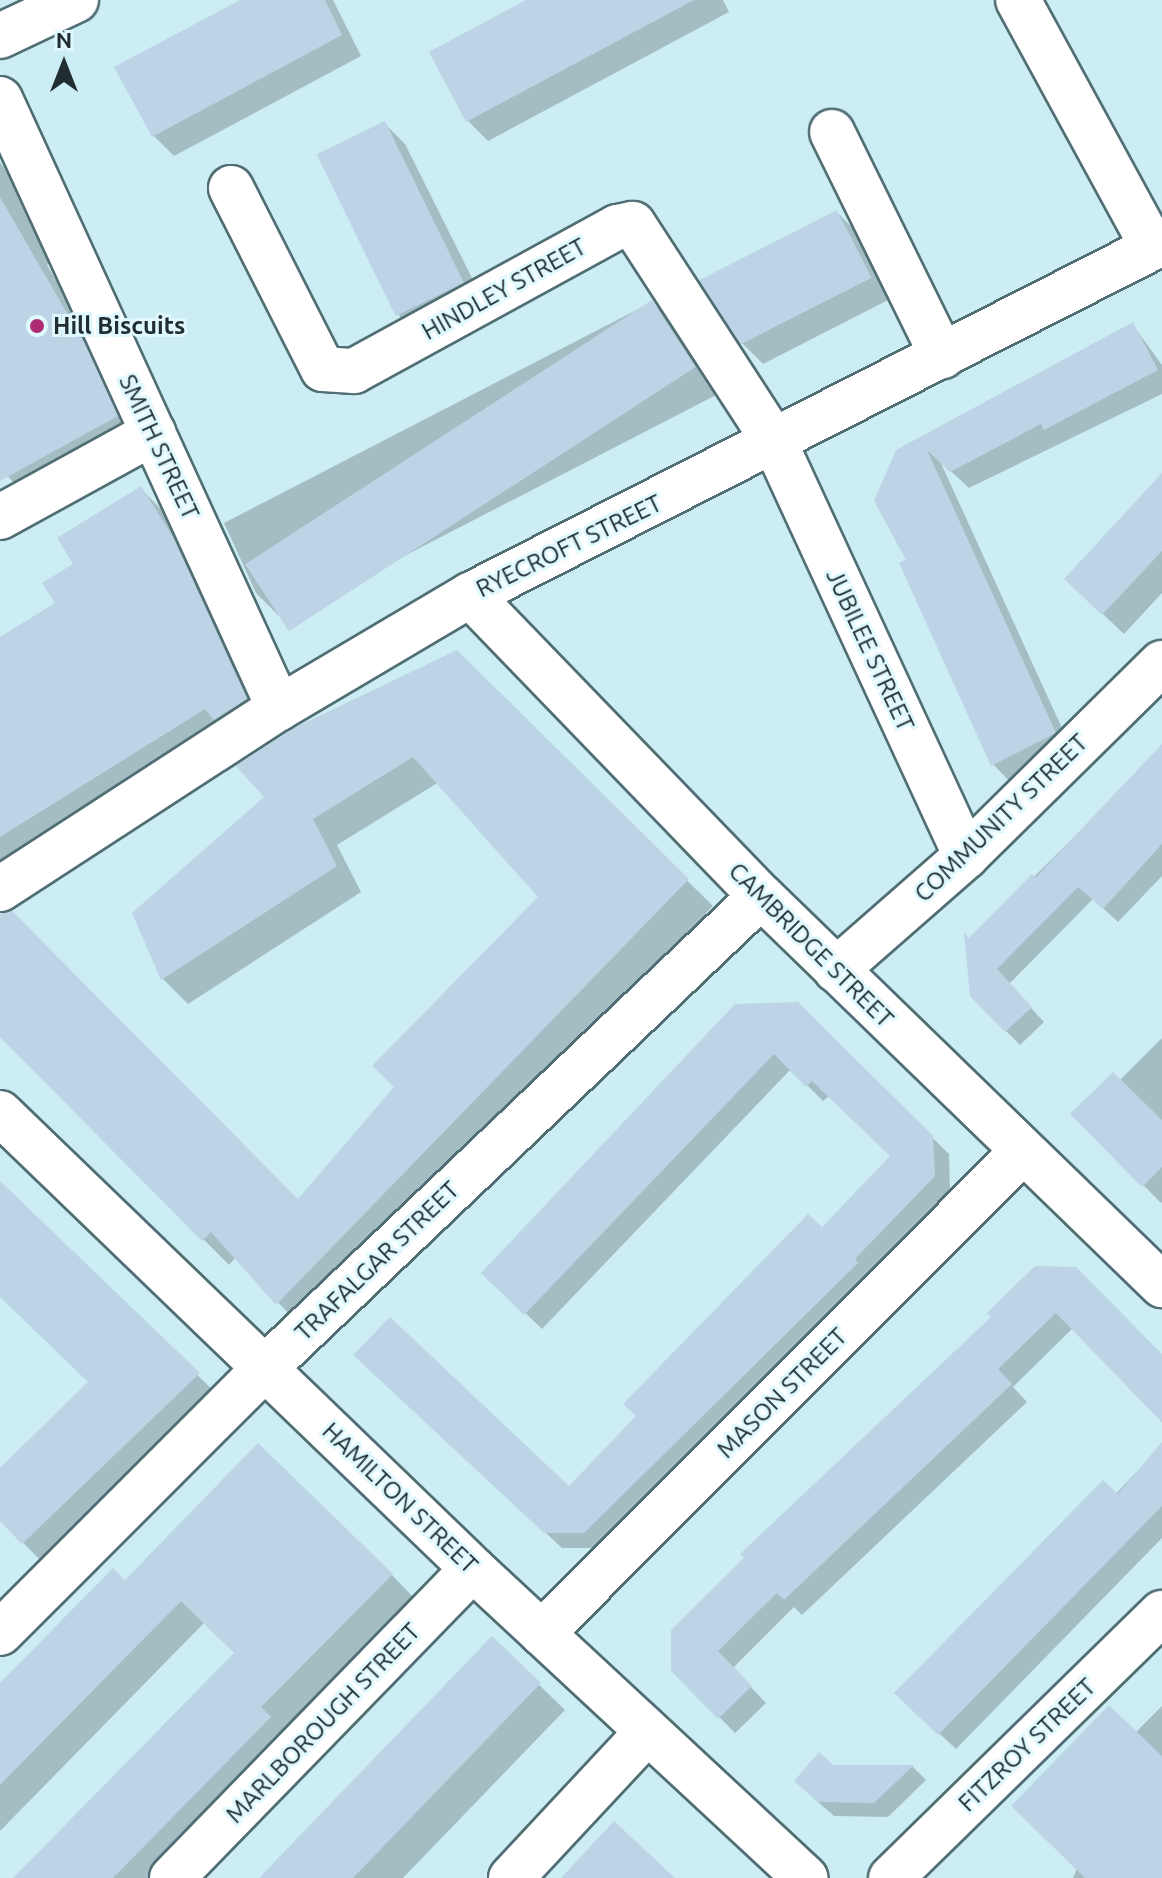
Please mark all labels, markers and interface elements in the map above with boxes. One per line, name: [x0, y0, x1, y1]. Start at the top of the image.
north arrow: [24, 24, 104, 104]
text: N: [56, 27, 72, 52]
street label: HINDLEY STREET: [417, 232, 591, 346]
place label: Hill Biscuits: [53, 312, 185, 340]
marker: Hill Biscuits: [28, 317, 46, 335]
street label: SMITH STREET: [113, 370, 205, 524]
street label: RYECROFT STREET: [471, 489, 667, 603]
street label: JUBILEE STREET: [820, 564, 920, 736]
street label: COMMUNITY STREET: [909, 728, 1093, 908]
street label: CAMBRIDGE STREET: [723, 857, 899, 1033]
street label: TRAFALGAR STREET: [289, 1175, 465, 1347]
street label: MASON STREET: [711, 1322, 853, 1464]
street label: HAMILTON STREET: [316, 1417, 484, 1579]
street label: MARLBOROUGH STREET: [220, 1617, 426, 1829]
street label: FITZROY STREET: [953, 1672, 1101, 1818]

